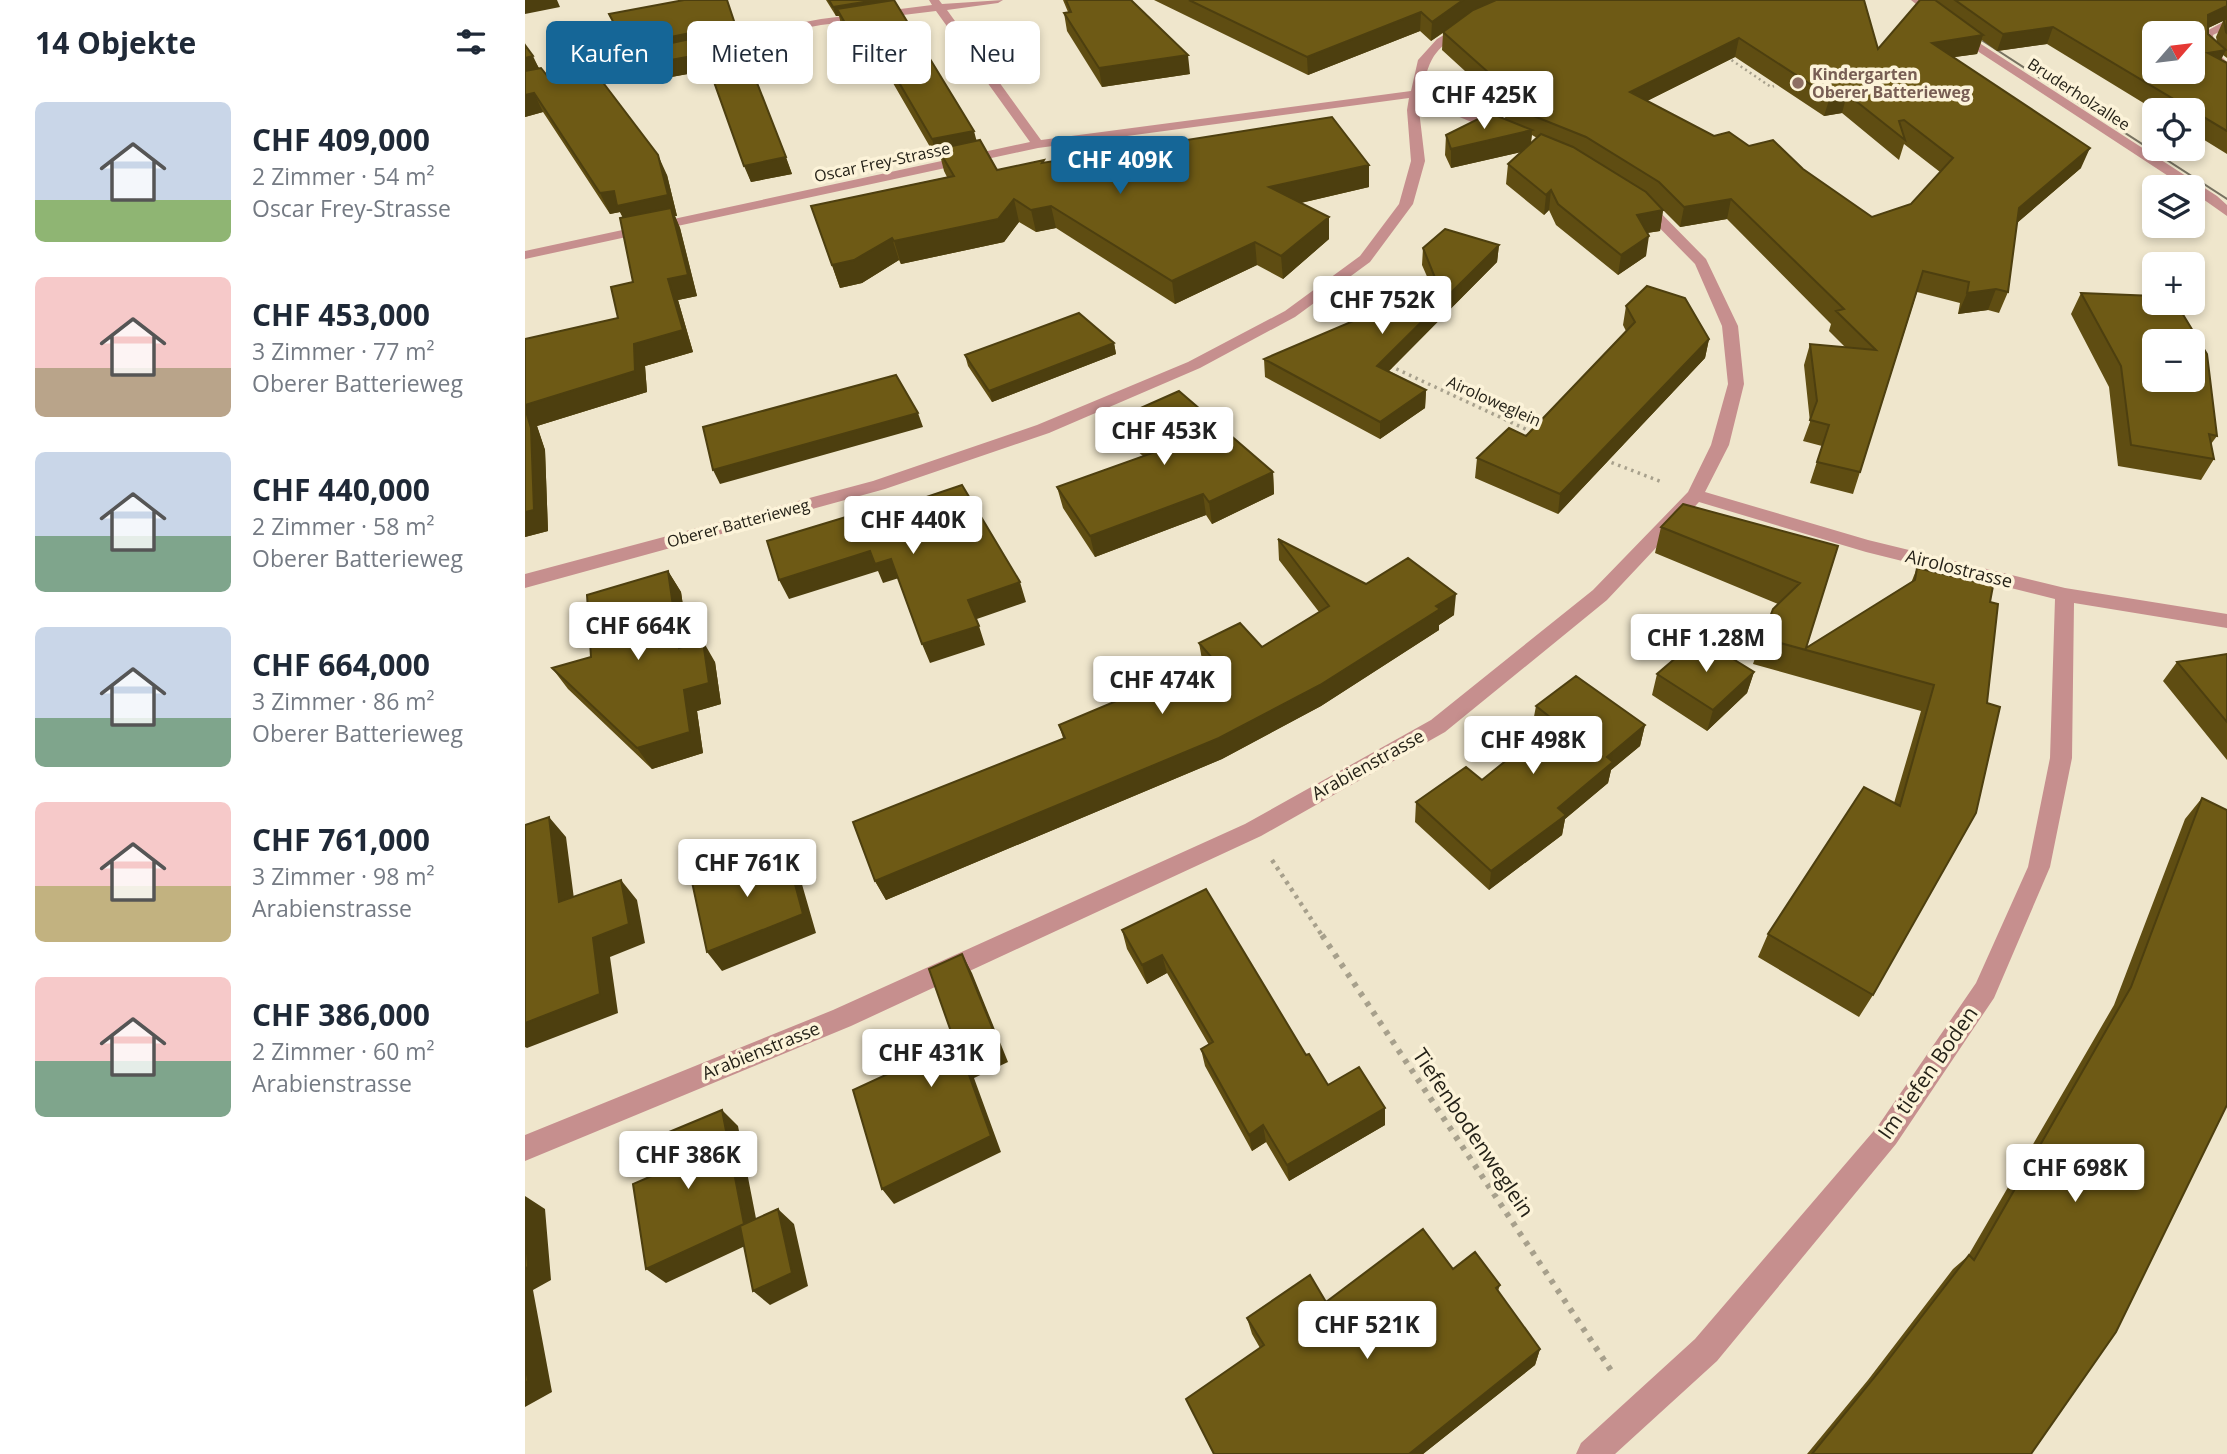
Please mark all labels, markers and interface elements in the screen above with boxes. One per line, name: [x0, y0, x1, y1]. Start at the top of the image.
chip: Kaufen: [546, 21, 673, 84]
chip: Mieten: [687, 21, 813, 84]
chip: Filter: [827, 21, 931, 84]
chip: Neu: [945, 21, 1040, 84]
north arrow: [2142, 21, 2205, 84]
map controls: [2142, 21, 2205, 392]
text: 14 Objekte: [35, 22, 196, 63]
icon: filters: [452, 23, 490, 61]
street label: Bruderholzallee: [2024, 53, 2134, 135]
place label: Kindergarten Oberer Batterieweg: [1812, 63, 1970, 103]
pin: CHF 425K: [1412, 72, 1556, 131]
marker: Kindergarten Oberer Batterieweg: [1790, 75, 1806, 91]
text: CHF 425K: [1431, 78, 1537, 110]
button: locate: [2142, 98, 2205, 161]
text: CHF 409,000: [252, 119, 430, 160]
icon: home: [91, 130, 175, 214]
pin: CHF 409K: [1048, 136, 1192, 196]
street label: Oscar Frey-Strasse: [812, 137, 952, 187]
text: CHF 409K: [1067, 143, 1173, 175]
text: 2 Zimmer · 54 m²: [252, 160, 435, 192]
button: layers: [2142, 175, 2205, 238]
text: Oscar Frey-Strasse: [252, 192, 451, 224]
button: +: [2142, 252, 2205, 315]
pin: CHF 752K: [1310, 276, 1454, 336]
text: CHF 752K: [1329, 283, 1435, 315]
text: CHF 453,000: [252, 294, 430, 335]
icon: home: [91, 305, 175, 389]
button: −: [2142, 329, 2205, 392]
text: 3 Zimmer · 77 m²: [252, 335, 435, 367]
text: Oberer Batterieweg: [252, 367, 463, 399]
street label: Airoloweglein: [1443, 370, 1545, 432]
pin: CHF 453K: [1092, 407, 1236, 467]
text: CHF 453K: [1111, 414, 1217, 446]
text: CHF 440,000: [252, 469, 430, 510]
icon: home: [91, 480, 175, 564]
street label: Oberer Batterieweg: [664, 493, 812, 553]
pin: CHF 440K: [841, 496, 985, 556]
text: CHF 440K: [860, 503, 966, 535]
text: 2 Zimmer · 58 m²: [252, 510, 435, 542]
text: Oberer Batterieweg: [252, 542, 463, 574]
street label: Airolostrasse: [1903, 543, 2015, 593]
pin: CHF 664K: [566, 602, 710, 662]
text: CHF 664K: [585, 609, 691, 641]
pin: CHF 1.28M: [1626, 614, 1786, 674]
text: CHF 1.28M: [1647, 621, 1765, 653]
text: CHF 664,000: [252, 644, 430, 685]
icon: home: [91, 655, 175, 739]
pin: CHF 474K: [1090, 656, 1234, 716]
text: CHF 474K: [1109, 663, 1215, 695]
text: 3 Zimmer · 86 m²: [252, 685, 435, 717]
pin: CHF 498K: [1461, 716, 1605, 776]
text: Oberer Batterieweg: [252, 717, 463, 749]
street label: Arabienstrasse: [1307, 723, 1428, 805]
text: CHF 498K: [1480, 723, 1586, 755]
text: CHF 761,000: [252, 819, 430, 860]
icon: home: [91, 830, 175, 914]
pin: CHF 761K: [675, 839, 819, 899]
text: CHF 761K: [694, 846, 800, 878]
text: 3 Zimmer · 98 m²: [252, 860, 435, 892]
text: Arabienstrasse: [252, 892, 412, 924]
text: CHF 386,000: [252, 994, 430, 1035]
street label: Im tiefen Boden: [1871, 1000, 1983, 1144]
icon: home: [91, 1005, 175, 1089]
street label: Arabienstrasse: [698, 1016, 823, 1085]
pin: CHF 431K: [859, 1030, 1003, 1089]
text: 2 Zimmer · 60 m²: [252, 1035, 435, 1067]
text: CHF 431K: [878, 1036, 984, 1068]
street label: Tiefenbodenweglein: [1407, 1042, 1541, 1222]
text: Arabienstrasse: [252, 1067, 412, 1099]
pin: CHF 386K: [616, 1132, 760, 1191]
text: CHF 386K: [635, 1138, 741, 1170]
pin: CHF 698K: [2003, 1144, 2147, 1204]
text: CHF 698K: [2022, 1151, 2128, 1183]
pin: CHF 521K: [1295, 1302, 1439, 1361]
text: CHF 521K: [1314, 1308, 1420, 1340]

